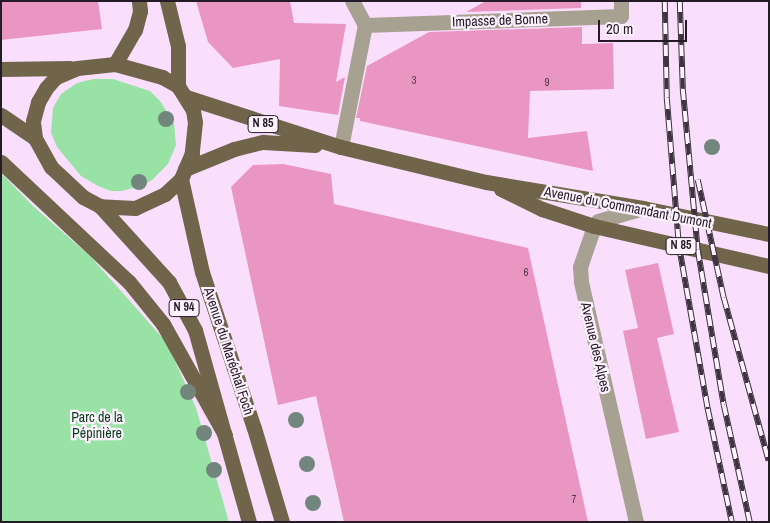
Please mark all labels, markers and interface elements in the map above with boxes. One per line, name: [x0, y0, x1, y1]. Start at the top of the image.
street label: Impasse de Bonne: [452, 10, 548, 30]
scale bar: [600, 10, 689, 42]
text: 20 m: [606, 18, 633, 39]
house number: 3: [411, 73, 417, 87]
house number: 9: [544, 75, 550, 89]
road number: N 85: [247, 115, 279, 134]
street label: Avenue du Commandant Dumont: [543, 183, 713, 231]
road number: N 85: [665, 237, 697, 256]
house number: 6: [523, 265, 529, 279]
street label: Avenue du Maréchal Foch: [200, 285, 258, 417]
road number: N 94: [168, 298, 200, 318]
street label: Avenue des Alpes: [577, 300, 615, 394]
park label: Parc de la Pépinière: [71, 409, 123, 442]
house number: 7: [571, 492, 577, 506]

